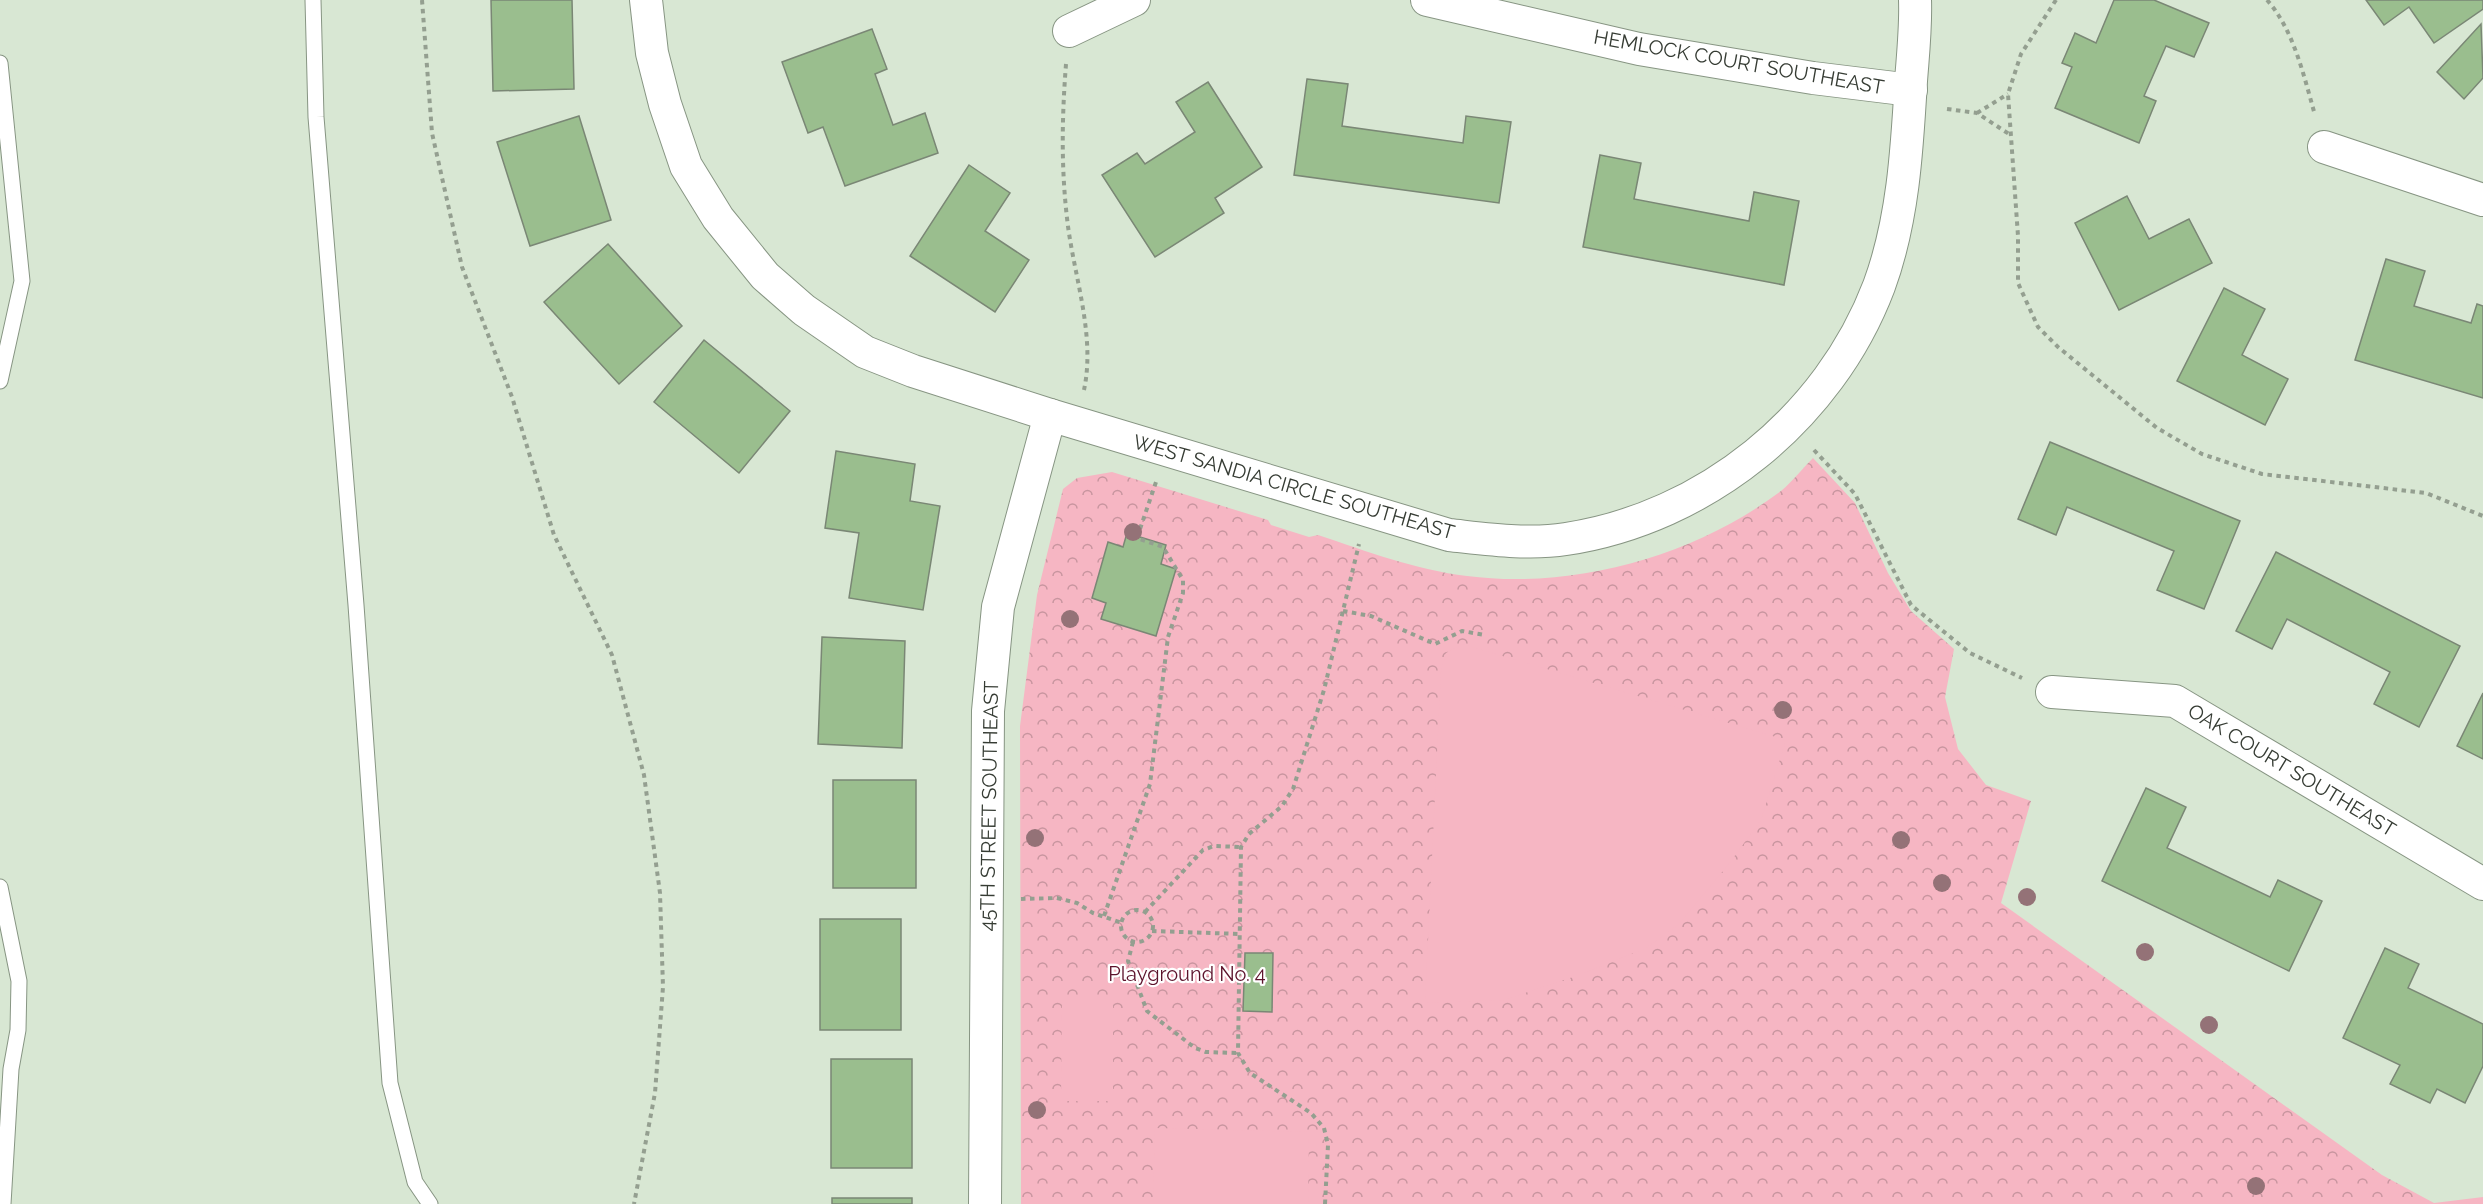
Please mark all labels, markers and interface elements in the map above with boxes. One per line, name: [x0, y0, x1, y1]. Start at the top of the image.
street label: HEMLOCK COURT SOUTHEAST: [1592, 25, 1886, 99]
street label: WEST SANDIA CIRCLE SOUTHEAST: [1130, 430, 1458, 544]
street label: 45TH STREET SOUTHEAST: [975, 680, 1003, 932]
street label: OAK COURT SOUTHEAST: [2184, 698, 2400, 842]
park label: Playground No. 4: [1108, 962, 1266, 986]

